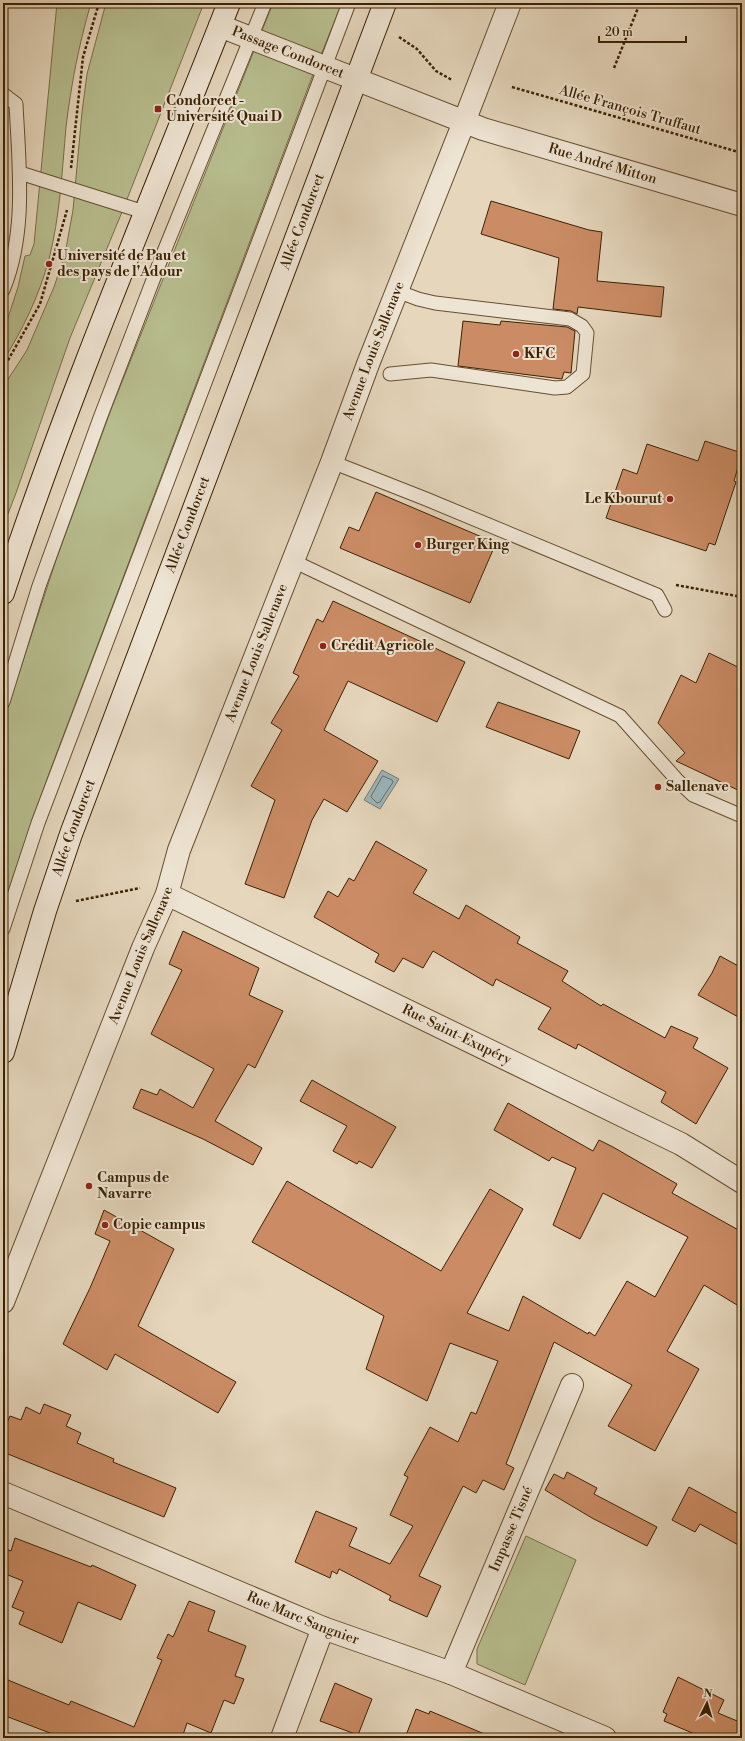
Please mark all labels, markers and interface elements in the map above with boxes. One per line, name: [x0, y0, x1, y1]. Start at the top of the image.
scale bar: [599, 18, 686, 44]
street label: Passage Condorcet: [229, 23, 347, 83]
text: 20 m: [605, 25, 633, 40]
street label: Allée François Truffaut: [556, 81, 703, 139]
place label: Condorcet - Université Quai D: [166, 92, 282, 126]
marker: Condorcet - Université Quai D: [153, 104, 163, 114]
street label: Rue André Mitton: [546, 140, 660, 189]
street label: Allée Condorcet: [276, 171, 329, 273]
place label: Université de Pau et des pays de l'Adour: [57, 247, 187, 281]
marker: Université de Pau et des pays de l'Adour: [44, 259, 54, 269]
street label: Avenue Louis Sallenave: [339, 279, 409, 424]
place label: KFC: [524, 345, 555, 363]
marker: KFC: [511, 349, 521, 359]
street label: Allée Condorcet: [161, 474, 214, 576]
place label: Le Kbourut: [585, 490, 663, 508]
marker: Le Kbourut: [665, 494, 675, 504]
place label: Burger King: [426, 536, 510, 554]
marker: Burger King: [413, 540, 423, 550]
street label: Avenue Louis Sallenave: [221, 581, 292, 726]
place label: Crédit Agricole: [331, 637, 435, 655]
marker: Crédit Agricole: [318, 641, 328, 651]
street label: Allée Condorcet: [48, 777, 100, 880]
place label: Sallenave: [666, 778, 729, 796]
marker: Sallenave: [653, 782, 663, 792]
street label: Avenue Louis Sallenave: [104, 885, 178, 1028]
street label: Rue Saint-Exupéry: [399, 1001, 514, 1069]
place label: Campus de Navarre: [97, 1169, 170, 1203]
marker: Campus de Navarre: [84, 1181, 94, 1191]
place label: Copie campus: [113, 1216, 205, 1234]
marker: Copie campus: [100, 1220, 110, 1230]
street label: Impasse Tisné: [486, 1484, 537, 1575]
street label: Rue Marc Sangnier: [244, 1588, 361, 1649]
north arrow: [687, 1683, 727, 1723]
text: N: [703, 1687, 713, 1701]

